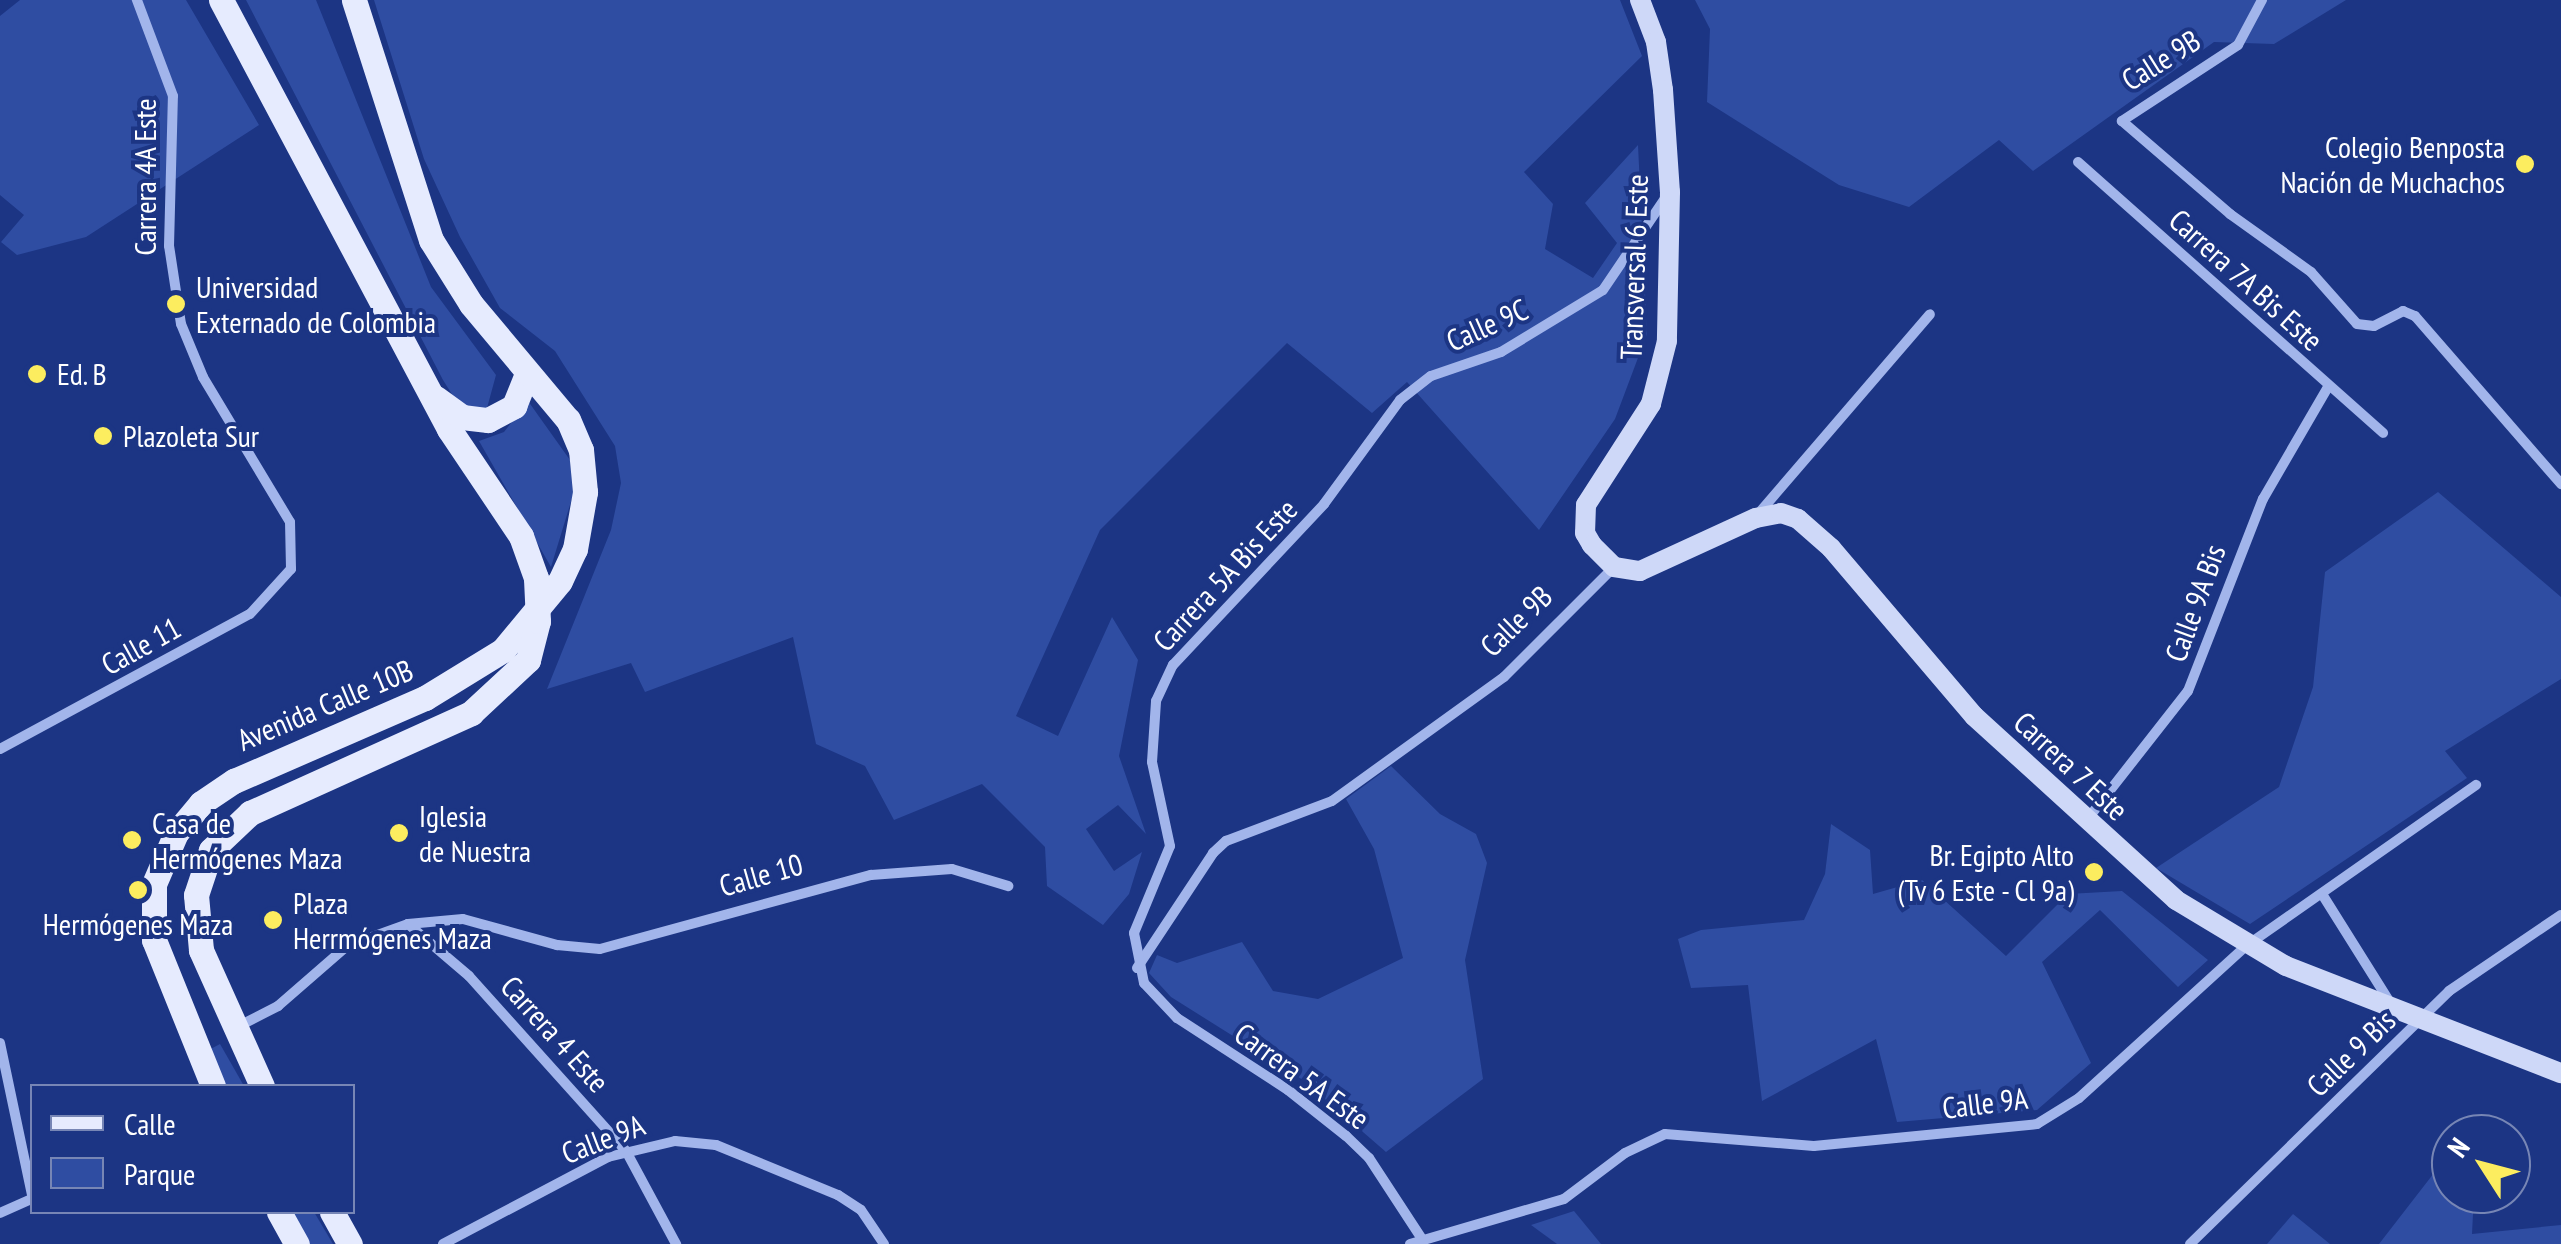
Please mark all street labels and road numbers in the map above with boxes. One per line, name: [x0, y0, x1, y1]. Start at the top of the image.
street label: Calle 9B: [2115, 22, 2207, 98]
street label: Carrera 4A Este: [127, 98, 163, 256]
street label: Transversal 6 Este: [1613, 174, 1655, 360]
street label: Carrera 7A Bis Este: [2162, 201, 2330, 359]
street label: Calle 9C: [1441, 291, 1533, 359]
street label: Carrera 5A Bis Este: [1145, 491, 1305, 659]
street label: Calle 9A Bis: [2157, 539, 2233, 667]
street label: Calle 9B: [1473, 578, 1559, 664]
street label: Calle 11: [95, 610, 187, 682]
street label: Avenida Calle 10B: [232, 652, 418, 758]
street label: Carrera 7 Este: [2006, 704, 2136, 828]
street label: Calle 10: [715, 846, 807, 904]
street label: Carrera 4 Este: [493, 968, 617, 1100]
street label: Calle 9 Bis: [2299, 1002, 2403, 1104]
street label: Carrera 5A Este: [1227, 1015, 1377, 1137]
street label: Calle 9A: [1940, 1080, 2030, 1126]
street label: Calle 9A: [557, 1107, 649, 1171]

